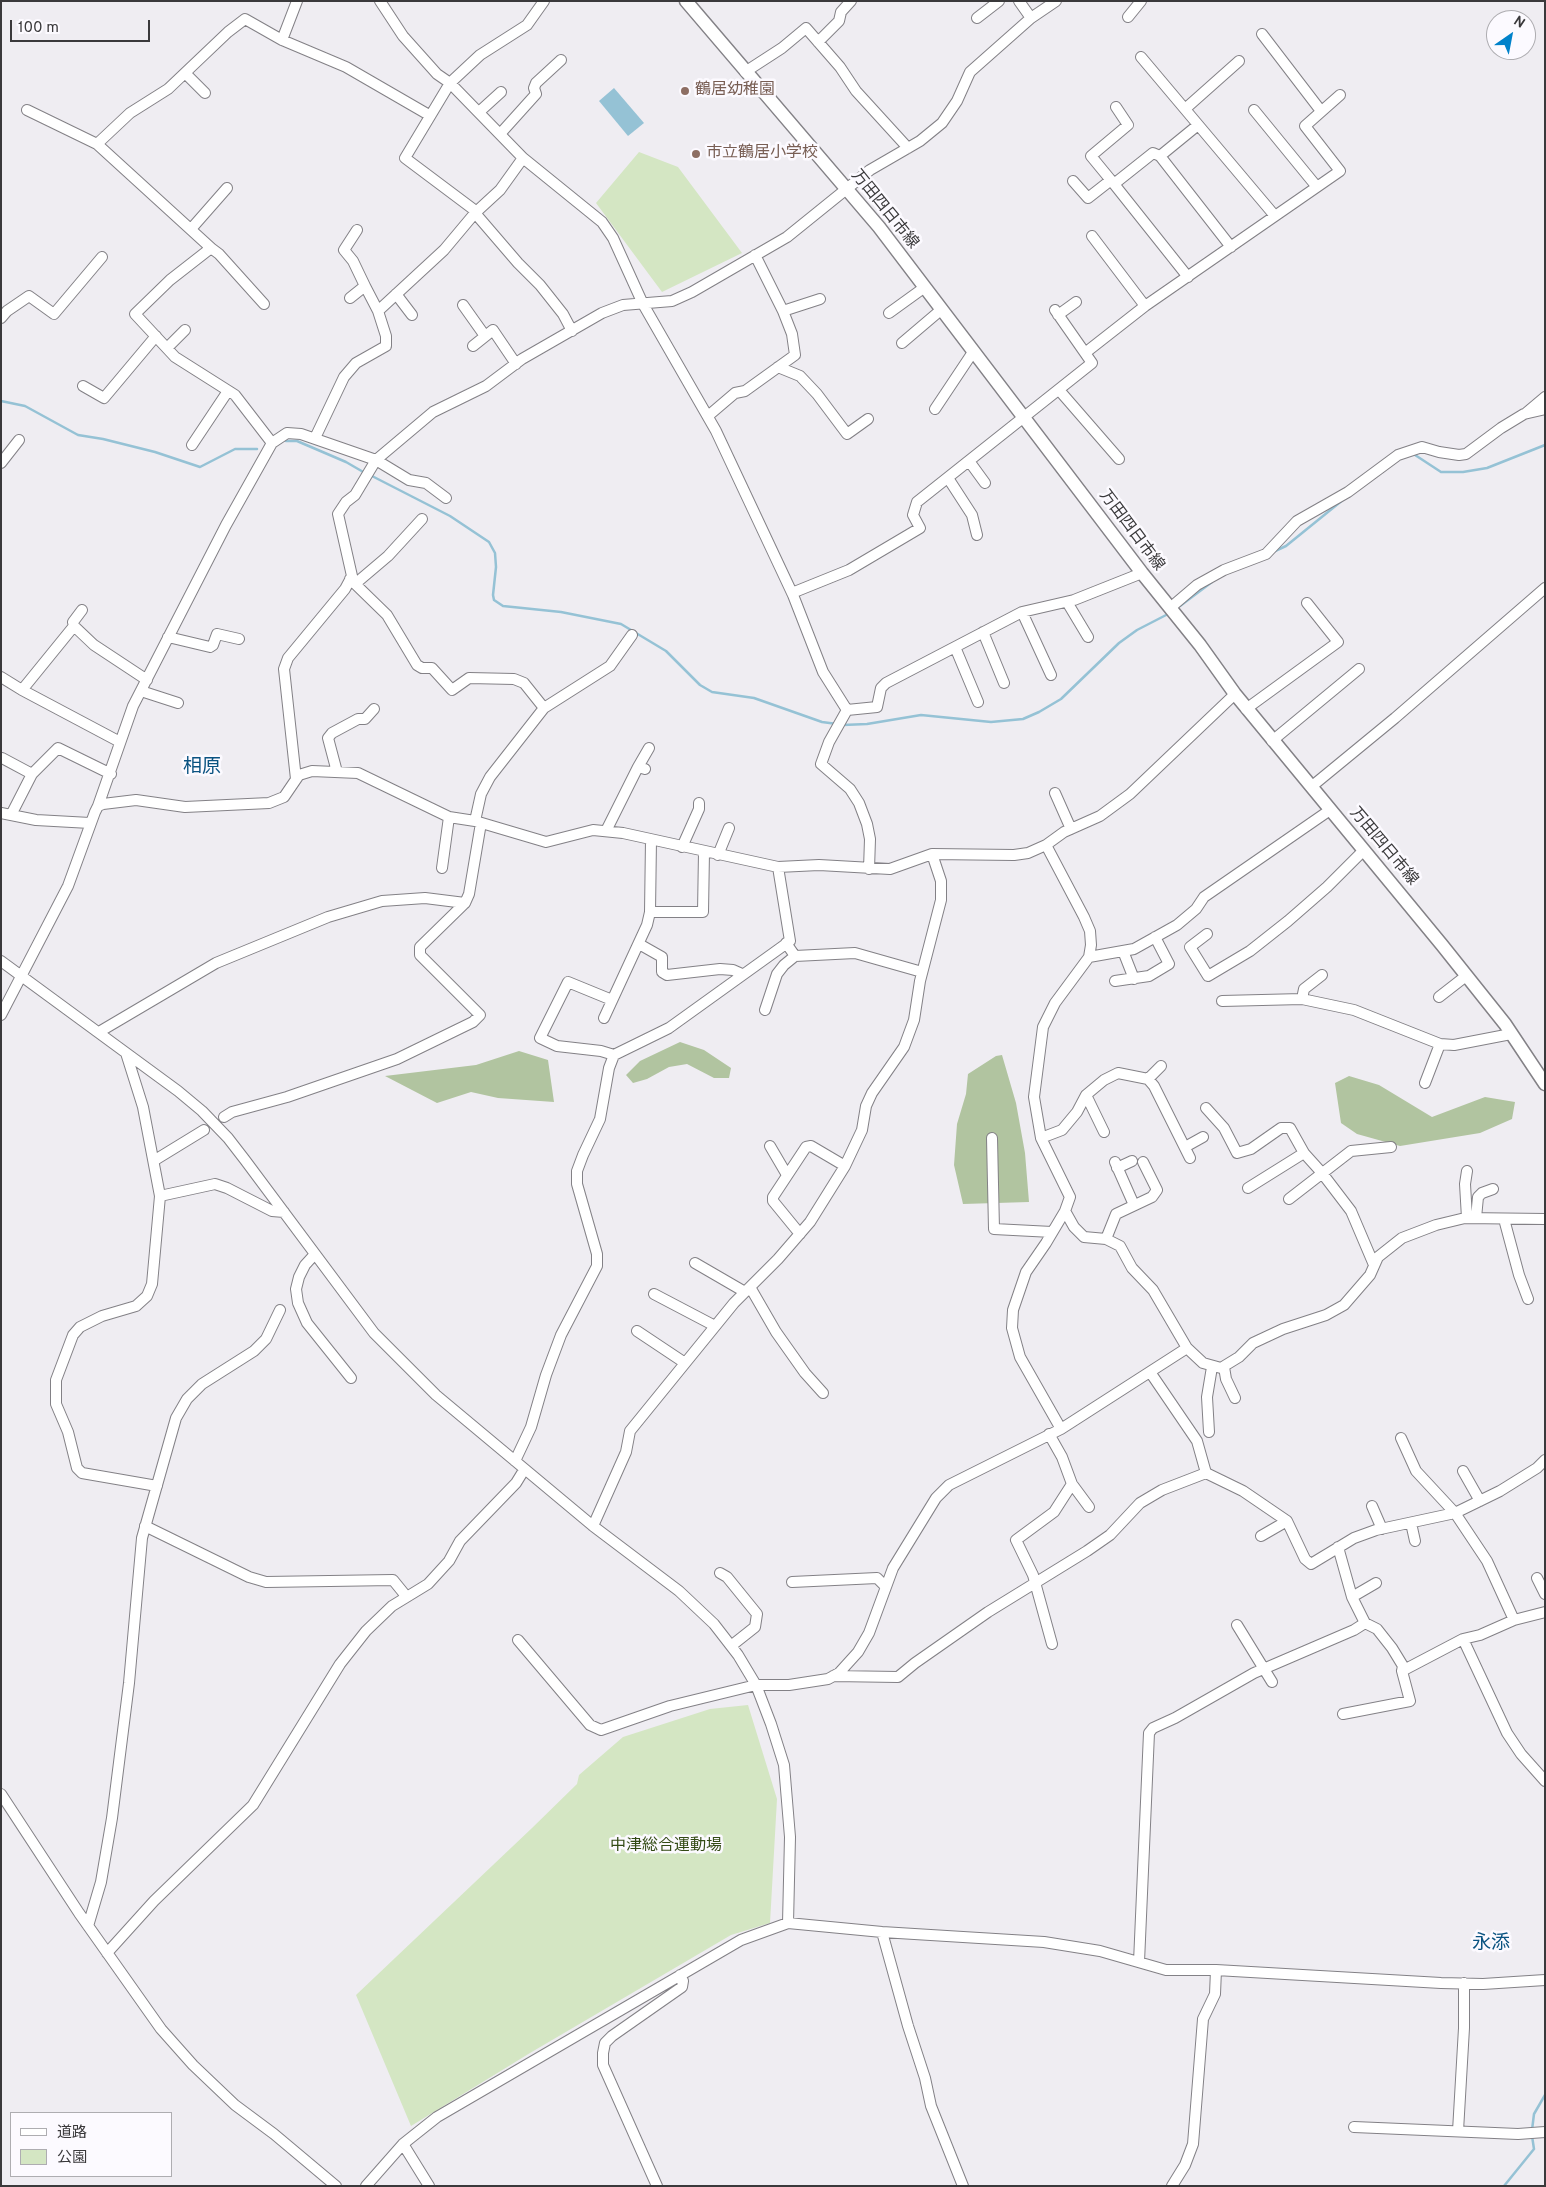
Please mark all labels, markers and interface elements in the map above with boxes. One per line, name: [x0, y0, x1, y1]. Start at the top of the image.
scale bar: [12, 10, 152, 42]
north arrow: [1486, 10, 1536, 60]
text: N: [1510, 13, 1528, 33]
text: 100 m: [18, 19, 59, 38]
place label: 鶴居幼稚園: [695, 81, 775, 101]
marker: 鶴居幼稚園: [679, 85, 691, 97]
place label: 市立鶴居小学校: [706, 144, 818, 164]
marker: 市立鶴居小学校: [690, 148, 702, 160]
street label: 万田四日市線: [846, 167, 922, 253]
street label: 万田四日市線: [1094, 487, 1168, 575]
district label: 相原: [183, 757, 221, 779]
street label: 万田四日市線: [1345, 804, 1421, 890]
park label: 中津総合運動場: [610, 1837, 722, 1857]
district label: 永添: [1472, 1933, 1510, 1955]
legend: [10, 2112, 172, 2177]
text: 道路: [57, 2124, 87, 2143]
text: 公園: [57, 2149, 87, 2168]

